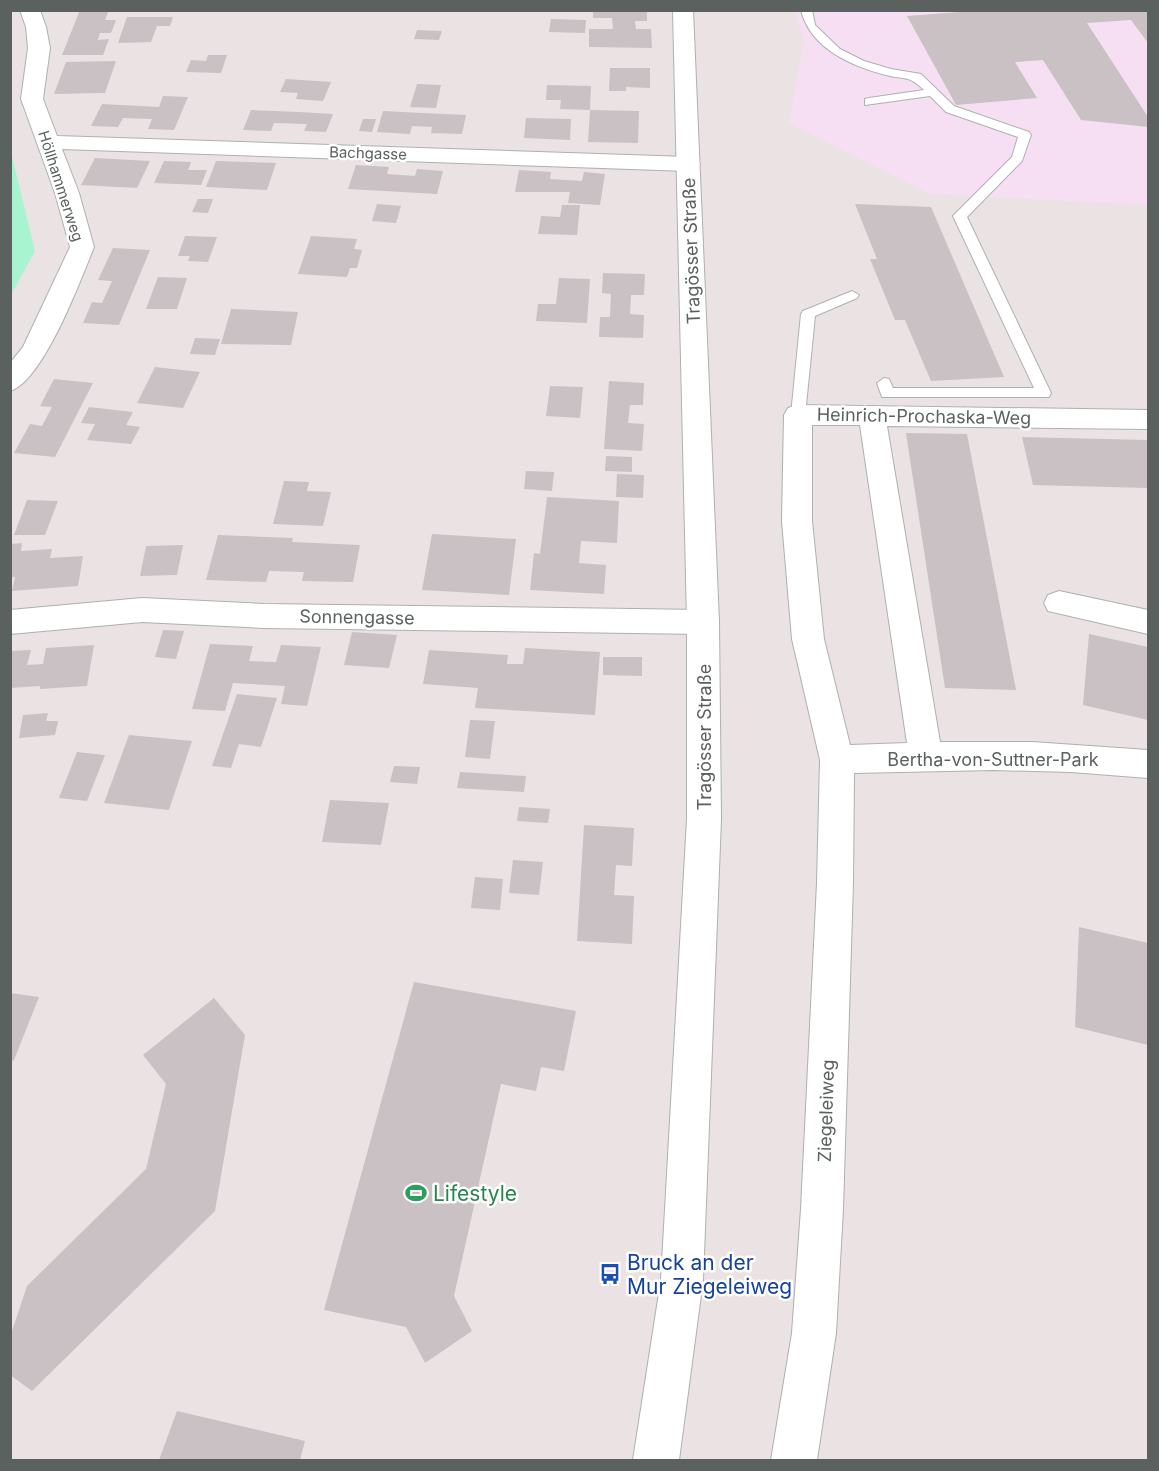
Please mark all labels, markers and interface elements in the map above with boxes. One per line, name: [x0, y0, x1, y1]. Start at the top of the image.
street label: Höllhammerweg: [34, 128, 88, 244]
street label: Bachgasse: [329, 142, 407, 164]
street label: Tragösser Straße: [678, 177, 704, 325]
street label: Heinrich-Prochaska-Weg: [817, 404, 1031, 428]
street label: Sonnengasse: [299, 605, 415, 629]
street label: Tragösser Straße: [694, 664, 715, 810]
street label: Bertha-von-Suttner-Park: [887, 749, 1099, 770]
street label: Ziegeleiweg: [814, 1059, 838, 1163]
sports icon: Lifestyle: [404, 1181, 428, 1205]
place label: Lifestyle: [433, 1181, 517, 1206]
place label: Bruck an der Mur Ziegeleiweg: [627, 1250, 792, 1299]
bus stop icon: Bruck an der Mur Ziegeleiweg: [598, 1262, 622, 1286]

